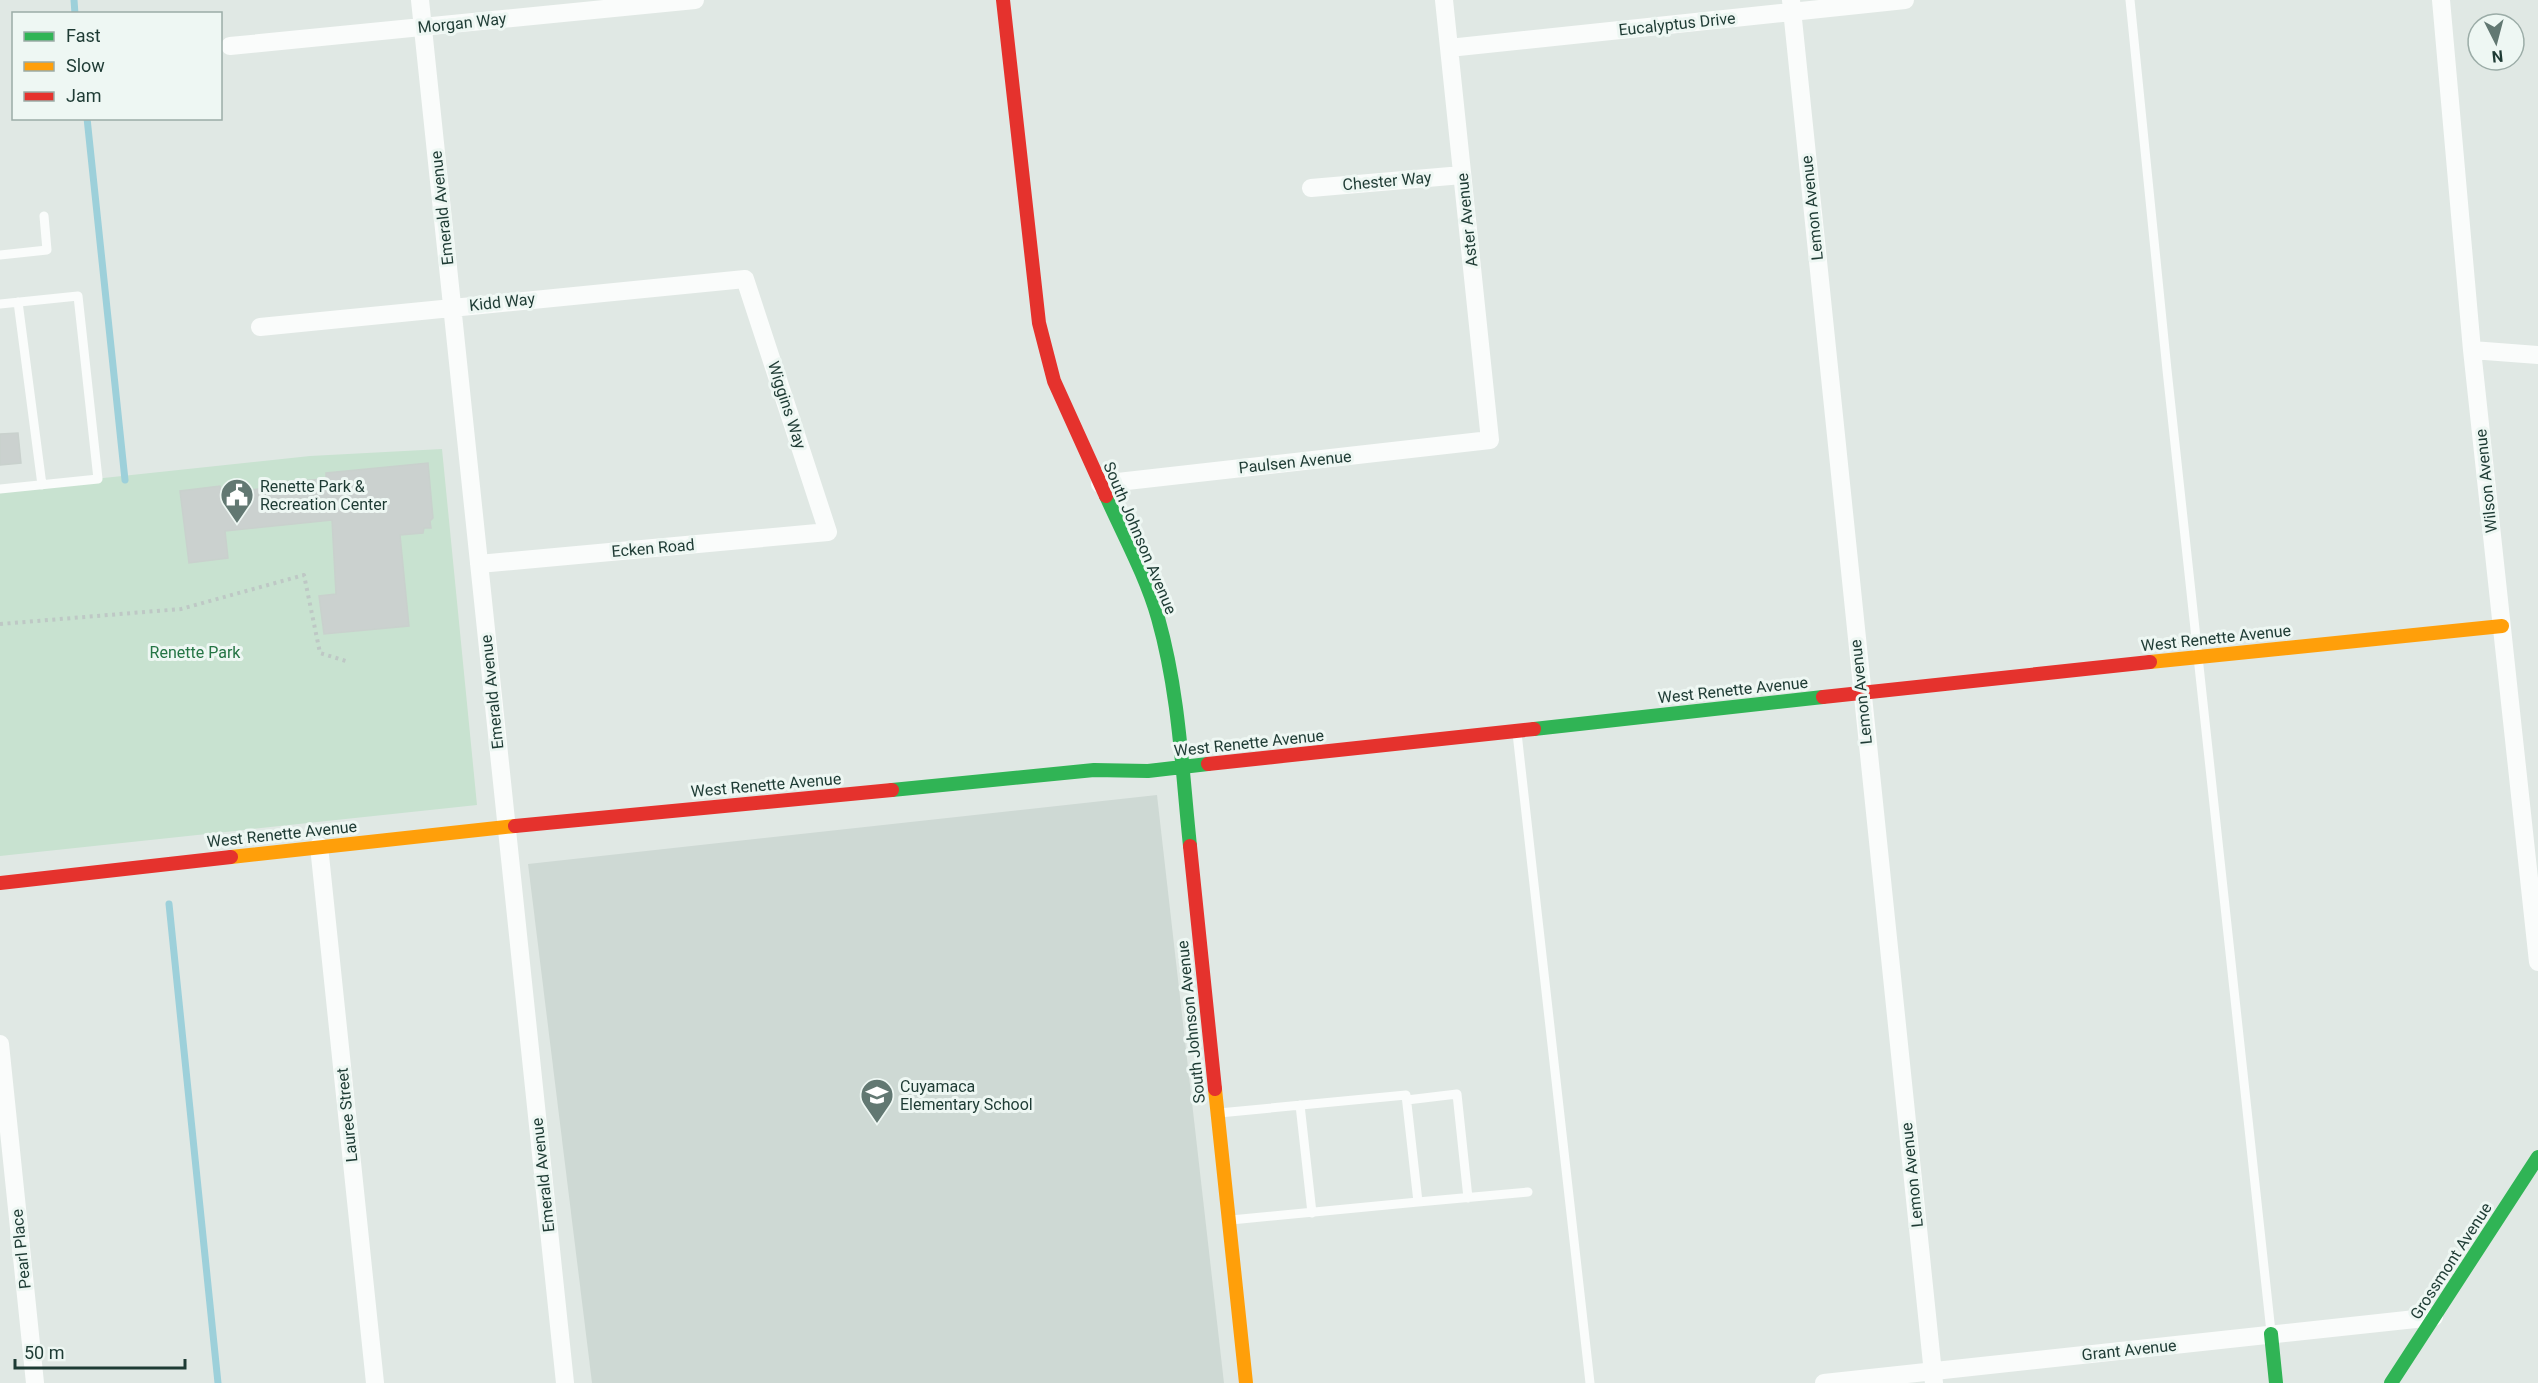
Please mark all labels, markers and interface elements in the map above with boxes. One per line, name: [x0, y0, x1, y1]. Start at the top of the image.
street label: Eucalyptus Drive: [1618, 8, 1736, 40]
street label: Morgan Way: [417, 9, 508, 37]
legend: [12, 12, 222, 120]
north arrow: [2466, 12, 2526, 72]
text: Fast: [66, 25, 101, 46]
text: N: [2491, 46, 2504, 66]
text: Slow: [66, 55, 105, 76]
text: Jam: [66, 85, 102, 106]
street label: Emerald Avenue: [427, 150, 457, 266]
street label: Lemon Avenue: [1797, 155, 1827, 261]
street label: Chester Way: [1342, 168, 1433, 194]
street label: Aster Avenue: [1453, 172, 1481, 268]
street label: Kidd Way: [468, 289, 536, 315]
street label: Wiggins Way: [764, 359, 810, 452]
street label: Wilson Avenue: [2471, 428, 2501, 534]
street label: Paulsen Avenue: [1238, 447, 1352, 477]
street label: South Johnson Avenue: [1099, 459, 1181, 617]
public building icon: Renette Park & Recreation Center: [219, 477, 255, 524]
place label: Renette Park & Recreation Center: [260, 477, 388, 514]
street label: Ecken Road: [611, 535, 695, 561]
street label: West Renette Avenue: [2140, 621, 2292, 655]
street label: Emerald Avenue: [477, 634, 507, 750]
street label: Lemon Avenue: [1846, 639, 1876, 745]
park label: Renette Park: [150, 643, 241, 662]
street label: West Renette Avenue: [1657, 673, 1809, 707]
street label: West Renette Avenue: [1173, 726, 1325, 760]
street label: West Renette Avenue: [690, 769, 842, 801]
street label: West Renette Avenue: [206, 817, 358, 851]
street label: South Johnson Avenue: [1173, 940, 1209, 1104]
street label: Lauree Street: [333, 1067, 361, 1163]
school or university icon: Cuyamaca Elementary School: [859, 1077, 895, 1124]
place label: Cuyamaca Elementary School: [900, 1077, 1033, 1114]
street label: Emerald Avenue: [528, 1117, 558, 1233]
street label: Lemon Avenue: [1897, 1122, 1927, 1228]
street label: Grossmont Avenue: [2406, 1199, 2496, 1323]
street label: Pearl Place: [7, 1208, 35, 1290]
scale bar: [15, 1332, 184, 1370]
street label: Grant Avenue: [2081, 1336, 2177, 1364]
text: 50 m: [24, 1342, 64, 1363]

